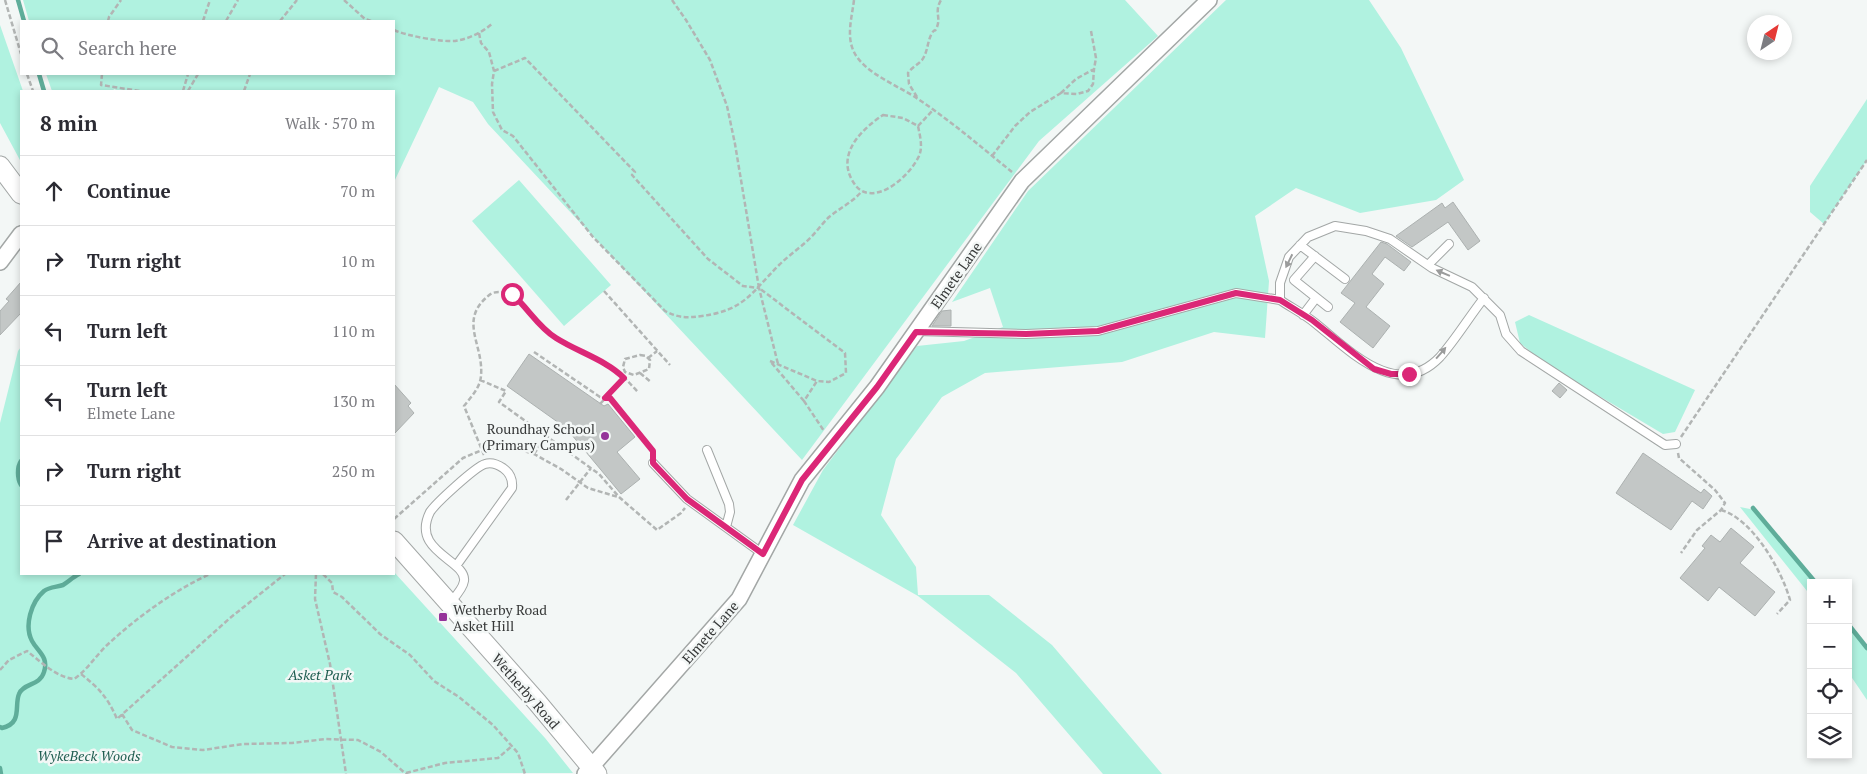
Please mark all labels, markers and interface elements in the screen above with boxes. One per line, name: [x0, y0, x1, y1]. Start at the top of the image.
north arrow: [1747, 15, 1792, 60]
search box: [20, 20, 395, 75]
icon: search: [38, 34, 66, 62]
text: Search here: [78, 35, 177, 60]
text: 8 min: [40, 109, 97, 137]
text: Walk · 570 m: [285, 112, 375, 134]
icon: ahead: [40, 177, 68, 205]
text: Continue: [87, 178, 171, 203]
text: 70 m: [340, 180, 375, 202]
street label: Elmete Lane: [926, 238, 986, 312]
icon: right: [40, 247, 68, 275]
text: Turn right: [87, 248, 181, 273]
text: 10 m: [340, 250, 375, 272]
one-way arrow: [1285, 254, 1293, 268]
one-way arrow: [1436, 268, 1450, 276]
route start: [501, 283, 524, 306]
icon: left: [40, 317, 68, 345]
text: Turn left: [87, 318, 168, 343]
text: 110 m: [332, 320, 375, 342]
one-way arrow: [1436, 347, 1447, 360]
route end: [1398, 363, 1421, 386]
text: Turn left: [87, 377, 168, 402]
icon: left: [40, 387, 68, 415]
text: 130 m: [332, 390, 375, 412]
text: Elmete Lane: [87, 402, 175, 424]
place label: Roundhay School (Primary Campus): [482, 419, 595, 454]
marker: Roundhay School (Primary Campus): [599, 430, 611, 442]
icon: right: [40, 457, 68, 485]
text: Turn right: [87, 458, 181, 483]
text: 250 m: [332, 460, 375, 482]
icon: arrive: [40, 527, 68, 555]
text: Arrive at destination: [87, 528, 276, 553]
map controls: [1807, 579, 1852, 759]
button: +: [1807, 579, 1852, 624]
street label: Elmete Lane: [677, 597, 743, 667]
place label: Wetherby Road Asket Hill: [453, 600, 547, 635]
marker: Wetherby Road Asket Hill: [437, 611, 449, 623]
button: −: [1807, 624, 1852, 669]
street label: Wetherby Road: [488, 649, 564, 733]
park label: Asket Park: [287, 665, 352, 684]
button: locate: [1807, 669, 1852, 714]
button: layers: [1807, 714, 1852, 759]
park label: WykeBeck Woods: [37, 746, 141, 765]

